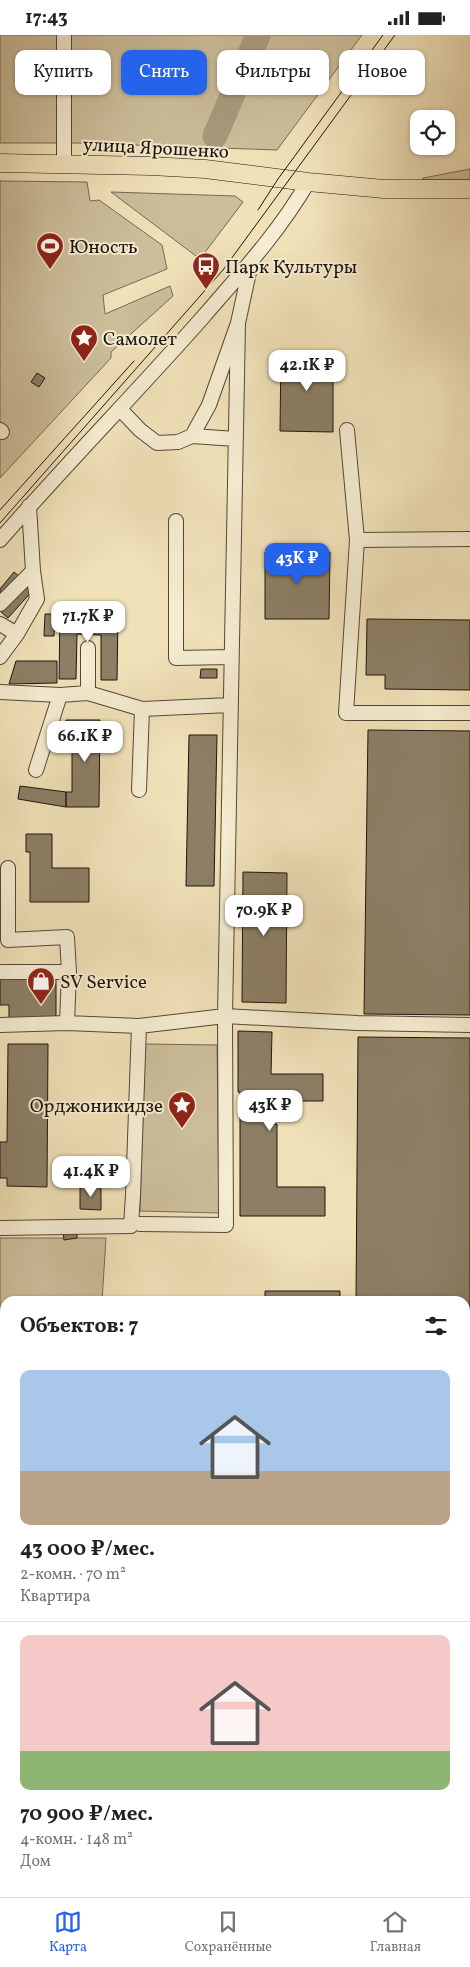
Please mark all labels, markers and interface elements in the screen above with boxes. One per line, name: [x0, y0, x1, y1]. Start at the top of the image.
text: 17:43: [25, 5, 68, 31]
chip: Купить: [15, 50, 111, 95]
chip: Снять: [121, 50, 207, 95]
chip: Фильтры: [217, 50, 329, 95]
chip: Новое: [339, 50, 425, 95]
map controls: [410, 110, 455, 155]
button: locate: [410, 110, 455, 155]
street label: улица Ярошенко: [82, 132, 230, 166]
sports icon: Юность: [35, 231, 65, 270]
place label: Юность: [69, 235, 138, 261]
bus stop icon: Парк Культуры: [191, 251, 221, 290]
place label: Парк Культуры: [225, 255, 357, 281]
place icon: Самолет: [69, 323, 99, 362]
place label: Самолет: [103, 327, 177, 353]
pin: 42.1K ₽: [261, 349, 353, 392]
text: 42.1K ₽: [280, 355, 334, 377]
pin: 43K ₽: [262, 543, 332, 585]
text: 43K ₽: [275, 548, 319, 570]
pin: 71.7K ₽: [42, 601, 134, 643]
text: 71.7K ₽: [62, 606, 114, 628]
pin: 66.1K ₽: [39, 721, 131, 763]
text: 66.1K ₽: [58, 726, 112, 748]
pin: 70.9K ₽: [218, 895, 310, 937]
text: 70.9K ₽: [236, 900, 292, 922]
shop icon: SV Service: [26, 966, 56, 1005]
place label: SV Service: [60, 970, 147, 996]
pin: 43K ₽: [235, 1089, 305, 1132]
place icon: Орджоникидзе: [167, 1090, 197, 1129]
place label: Орджоникидзе: [30, 1094, 163, 1120]
text: 43K ₽: [248, 1095, 292, 1117]
pin: 41.4K ₽: [45, 1155, 137, 1198]
text: 41.4K ₽: [63, 1161, 119, 1183]
text: Объектов: 7: [20, 1312, 139, 1341]
icon: filters: [422, 1312, 450, 1340]
icon: home: [190, 1402, 280, 1492]
text: 43 000 ₽/мес.: [20, 1535, 155, 1564]
text: 2-комн. · 70 m²: [20, 1564, 126, 1586]
text: Квартира: [20, 1586, 90, 1608]
icon: home: [190, 1668, 280, 1758]
text: 70 900 ₽/мес.: [20, 1800, 153, 1829]
text: 4-комн. · 148 m²: [20, 1829, 133, 1851]
text: Дом: [20, 1851, 51, 1873]
tab: Карта: [49, 1908, 87, 1957]
tab: Сохранённые: [185, 1908, 272, 1957]
tab: Главная: [370, 1908, 421, 1957]

